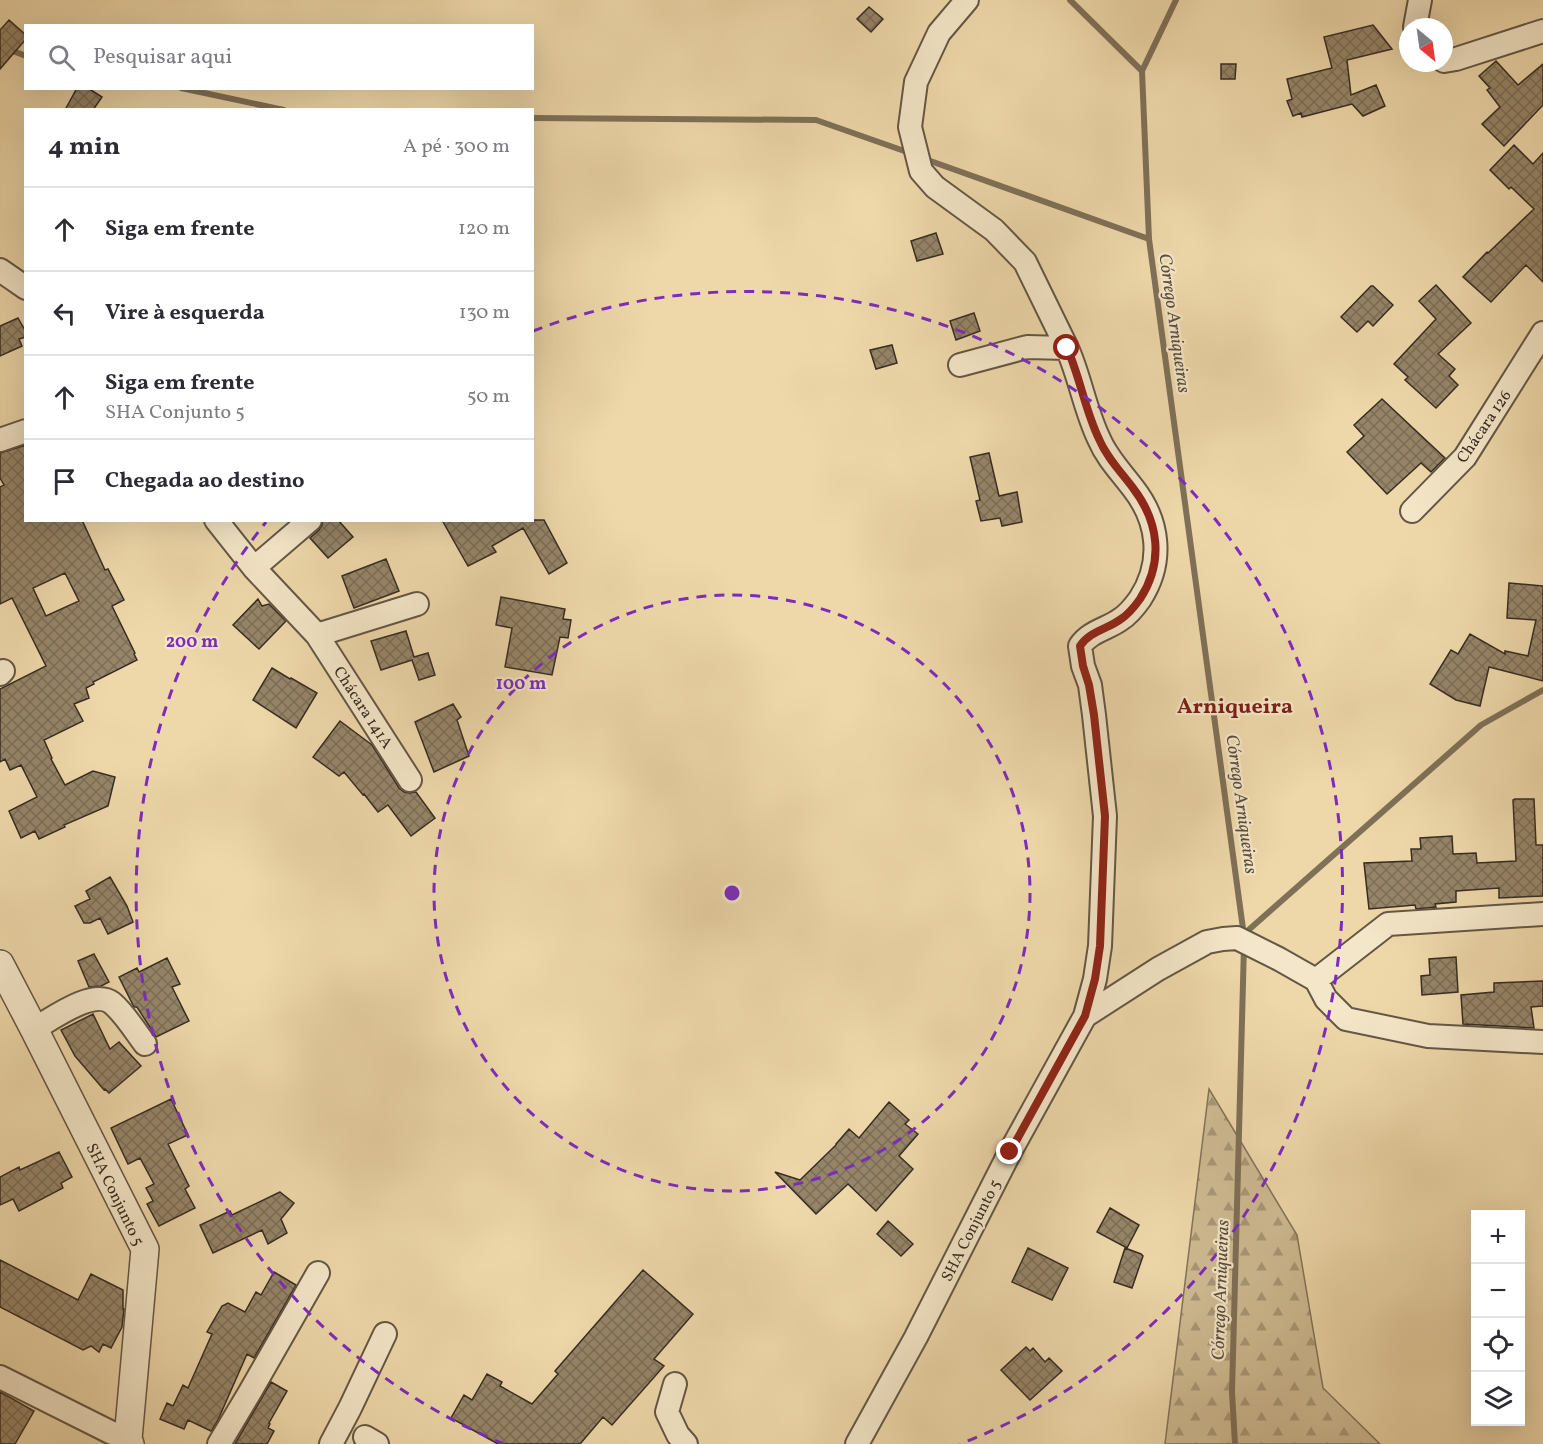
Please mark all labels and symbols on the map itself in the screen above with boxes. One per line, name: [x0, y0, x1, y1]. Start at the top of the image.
north arrow: [1399, 18, 1453, 72]
water label: Córrego Arniqueiras: [1151, 252, 1196, 395]
route start: [1053, 334, 1079, 360]
street label: Chácara 126: [1452, 386, 1517, 468]
text: 200 m: [166, 630, 218, 655]
street label: Chácara 141A: [327, 663, 397, 754]
text: 100 m: [496, 672, 546, 697]
district label: Arniqueira: [1177, 692, 1293, 723]
water label: Córrego Arniqueiras: [1218, 733, 1263, 876]
centre of rings: [722, 883, 742, 903]
route end: [996, 1138, 1022, 1164]
street label: SHA Conjunto 5: [80, 1140, 149, 1250]
street label: SHA Conjunto 5: [937, 1176, 1007, 1286]
water label: Córrego Arniqueiras: [1207, 1219, 1236, 1361]

